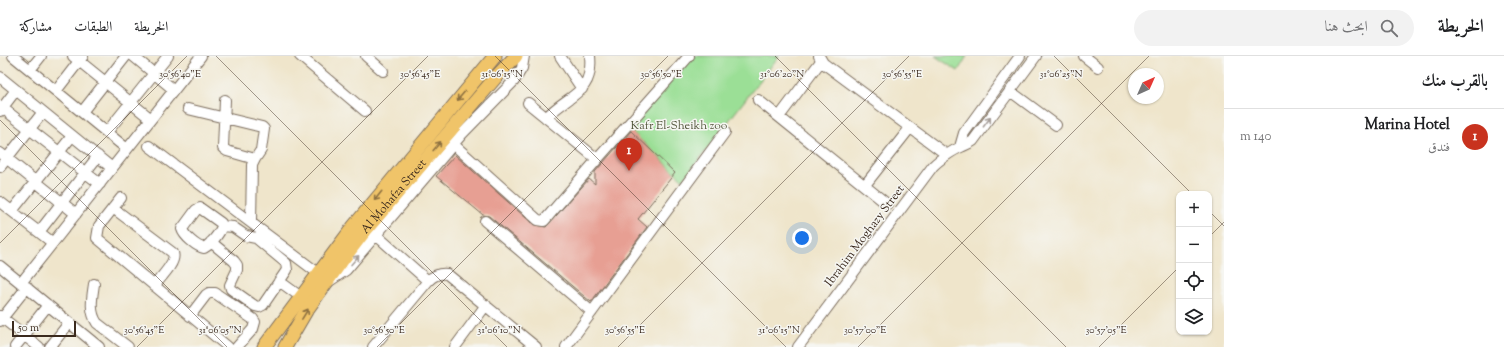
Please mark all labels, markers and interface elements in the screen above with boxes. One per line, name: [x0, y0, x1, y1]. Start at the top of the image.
search box: [1134, 10, 1414, 46]
text: الخريطة: [1438, 14, 1484, 41]
text: ابحث هنا: [1325, 17, 1368, 38]
icon: search: [1378, 17, 1400, 39]
text: مشاركة: [20, 18, 52, 38]
text: الطبقات: [74, 18, 112, 38]
text: الخريطة: [134, 18, 168, 38]
text: 30°56'40"E: [159, 67, 201, 82]
text: 30°56'45"E: [400, 67, 440, 82]
text: 31°06'15"N: [481, 67, 523, 82]
text: 30°56'50"E: [640, 67, 682, 82]
text: 31°06'20"N: [760, 67, 804, 82]
text: 30°56'55"E: [882, 67, 922, 82]
text: 31°06'25"N: [1039, 67, 1083, 82]
north arrow: [1128, 68, 1164, 104]
text: بالقرب منك: [1422, 70, 1488, 94]
one-way arrow: [456, 91, 465, 102]
text: Marina Hotel: [1364, 115, 1450, 136]
one-way arrow: [983, 116, 991, 127]
park label: Kafr El-Sheikh zoo: [631, 117, 728, 135]
text: 140 m: [1240, 128, 1271, 146]
text: 1: [1473, 128, 1477, 146]
pin: 1: [616, 138, 642, 171]
text: فندق: [1428, 139, 1450, 157]
one-way arrow: [433, 140, 442, 151]
street label: Al Mohafza Street: [357, 155, 431, 238]
street label: Ibrahim Moghazy Street: [821, 181, 909, 291]
one-way arrow: [373, 191, 382, 202]
map controls: [1176, 191, 1212, 335]
button: +: [1176, 191, 1212, 227]
button: −: [1176, 227, 1212, 263]
your location: [792, 228, 812, 248]
one-way arrow: [350, 255, 359, 266]
button: locate: [1176, 263, 1212, 299]
button: layers: [1176, 299, 1212, 335]
one-way arrow: [301, 309, 309, 320]
scale bar: [12, 319, 76, 338]
text: 50 m: [18, 320, 39, 336]
text: 30°56'45"E: [124, 323, 164, 338]
text: 31°06'05"N: [198, 323, 242, 338]
text: 30°56'50"E: [363, 323, 405, 338]
text: 31°06'10"N: [477, 323, 521, 338]
text: 30°56'55"E: [605, 323, 645, 338]
text: 31°06'15"N: [758, 323, 800, 338]
text: 30°57'00"E: [844, 323, 886, 338]
text: 30°57'05"E: [1085, 323, 1127, 338]

